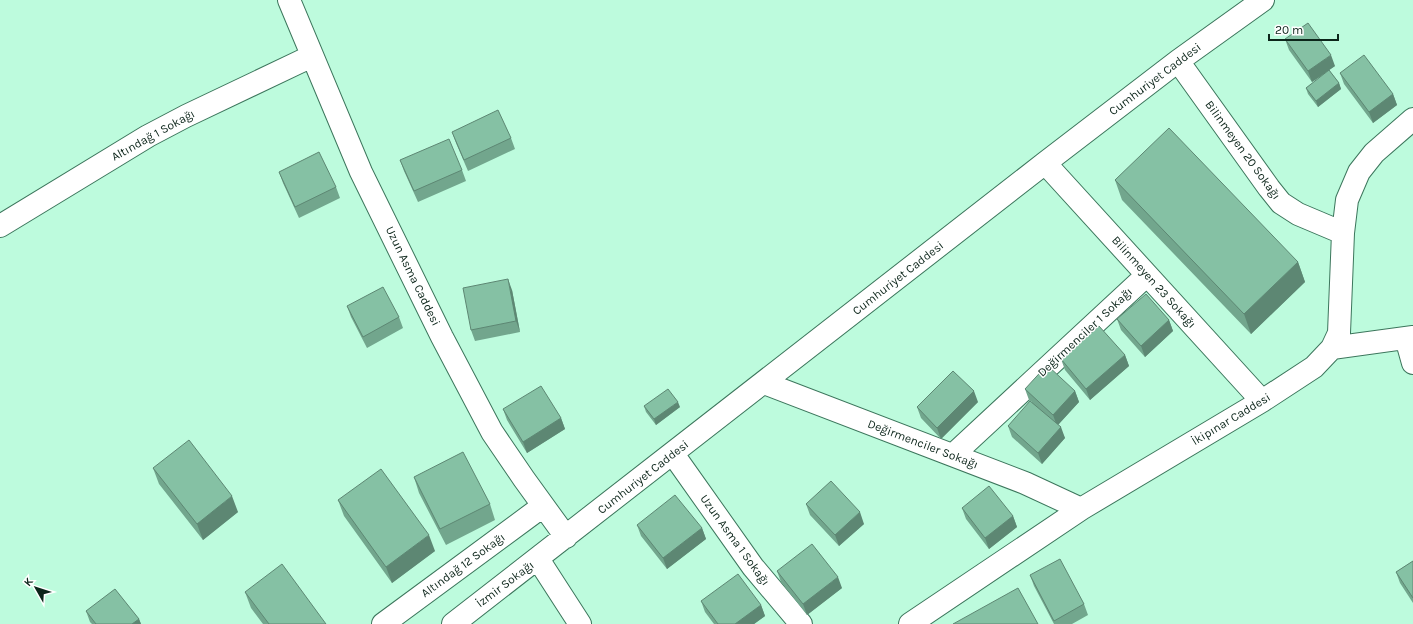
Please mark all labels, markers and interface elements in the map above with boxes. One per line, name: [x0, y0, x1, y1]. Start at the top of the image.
scale bar: [1269, 16, 1338, 42]
text: 20 m: [1275, 23, 1303, 37]
street label: Cumhuriyet Caddesi: [1106, 40, 1204, 118]
street label: Bilinmeyen 20 Sokağı: [1202, 98, 1284, 202]
street label: Altındağ 1 Sokağı: [109, 106, 197, 164]
street label: Uzun Asma Caddesi: [383, 224, 443, 328]
street label: Bilinmeyen 23 Sokağı: [1109, 233, 1199, 331]
street label: Cumhuriyet Caddesi: [850, 238, 946, 318]
street label: Değirmenciler 1 Sokağı: [1035, 285, 1135, 379]
street label: İkipınar Caddesi: [1189, 390, 1273, 448]
street label: Değirmenciler Sokağı: [866, 416, 980, 472]
street label: Cumhuriyet Caddesi: [595, 437, 691, 517]
street label: Uzun Asma 1 Sokağı: [697, 492, 773, 588]
street label: Altındağ 12 Sokağı: [418, 530, 508, 600]
street label: İzmir Sokağı: [473, 558, 537, 610]
north arrow: [16, 568, 56, 608]
text: K: [21, 575, 36, 589]

